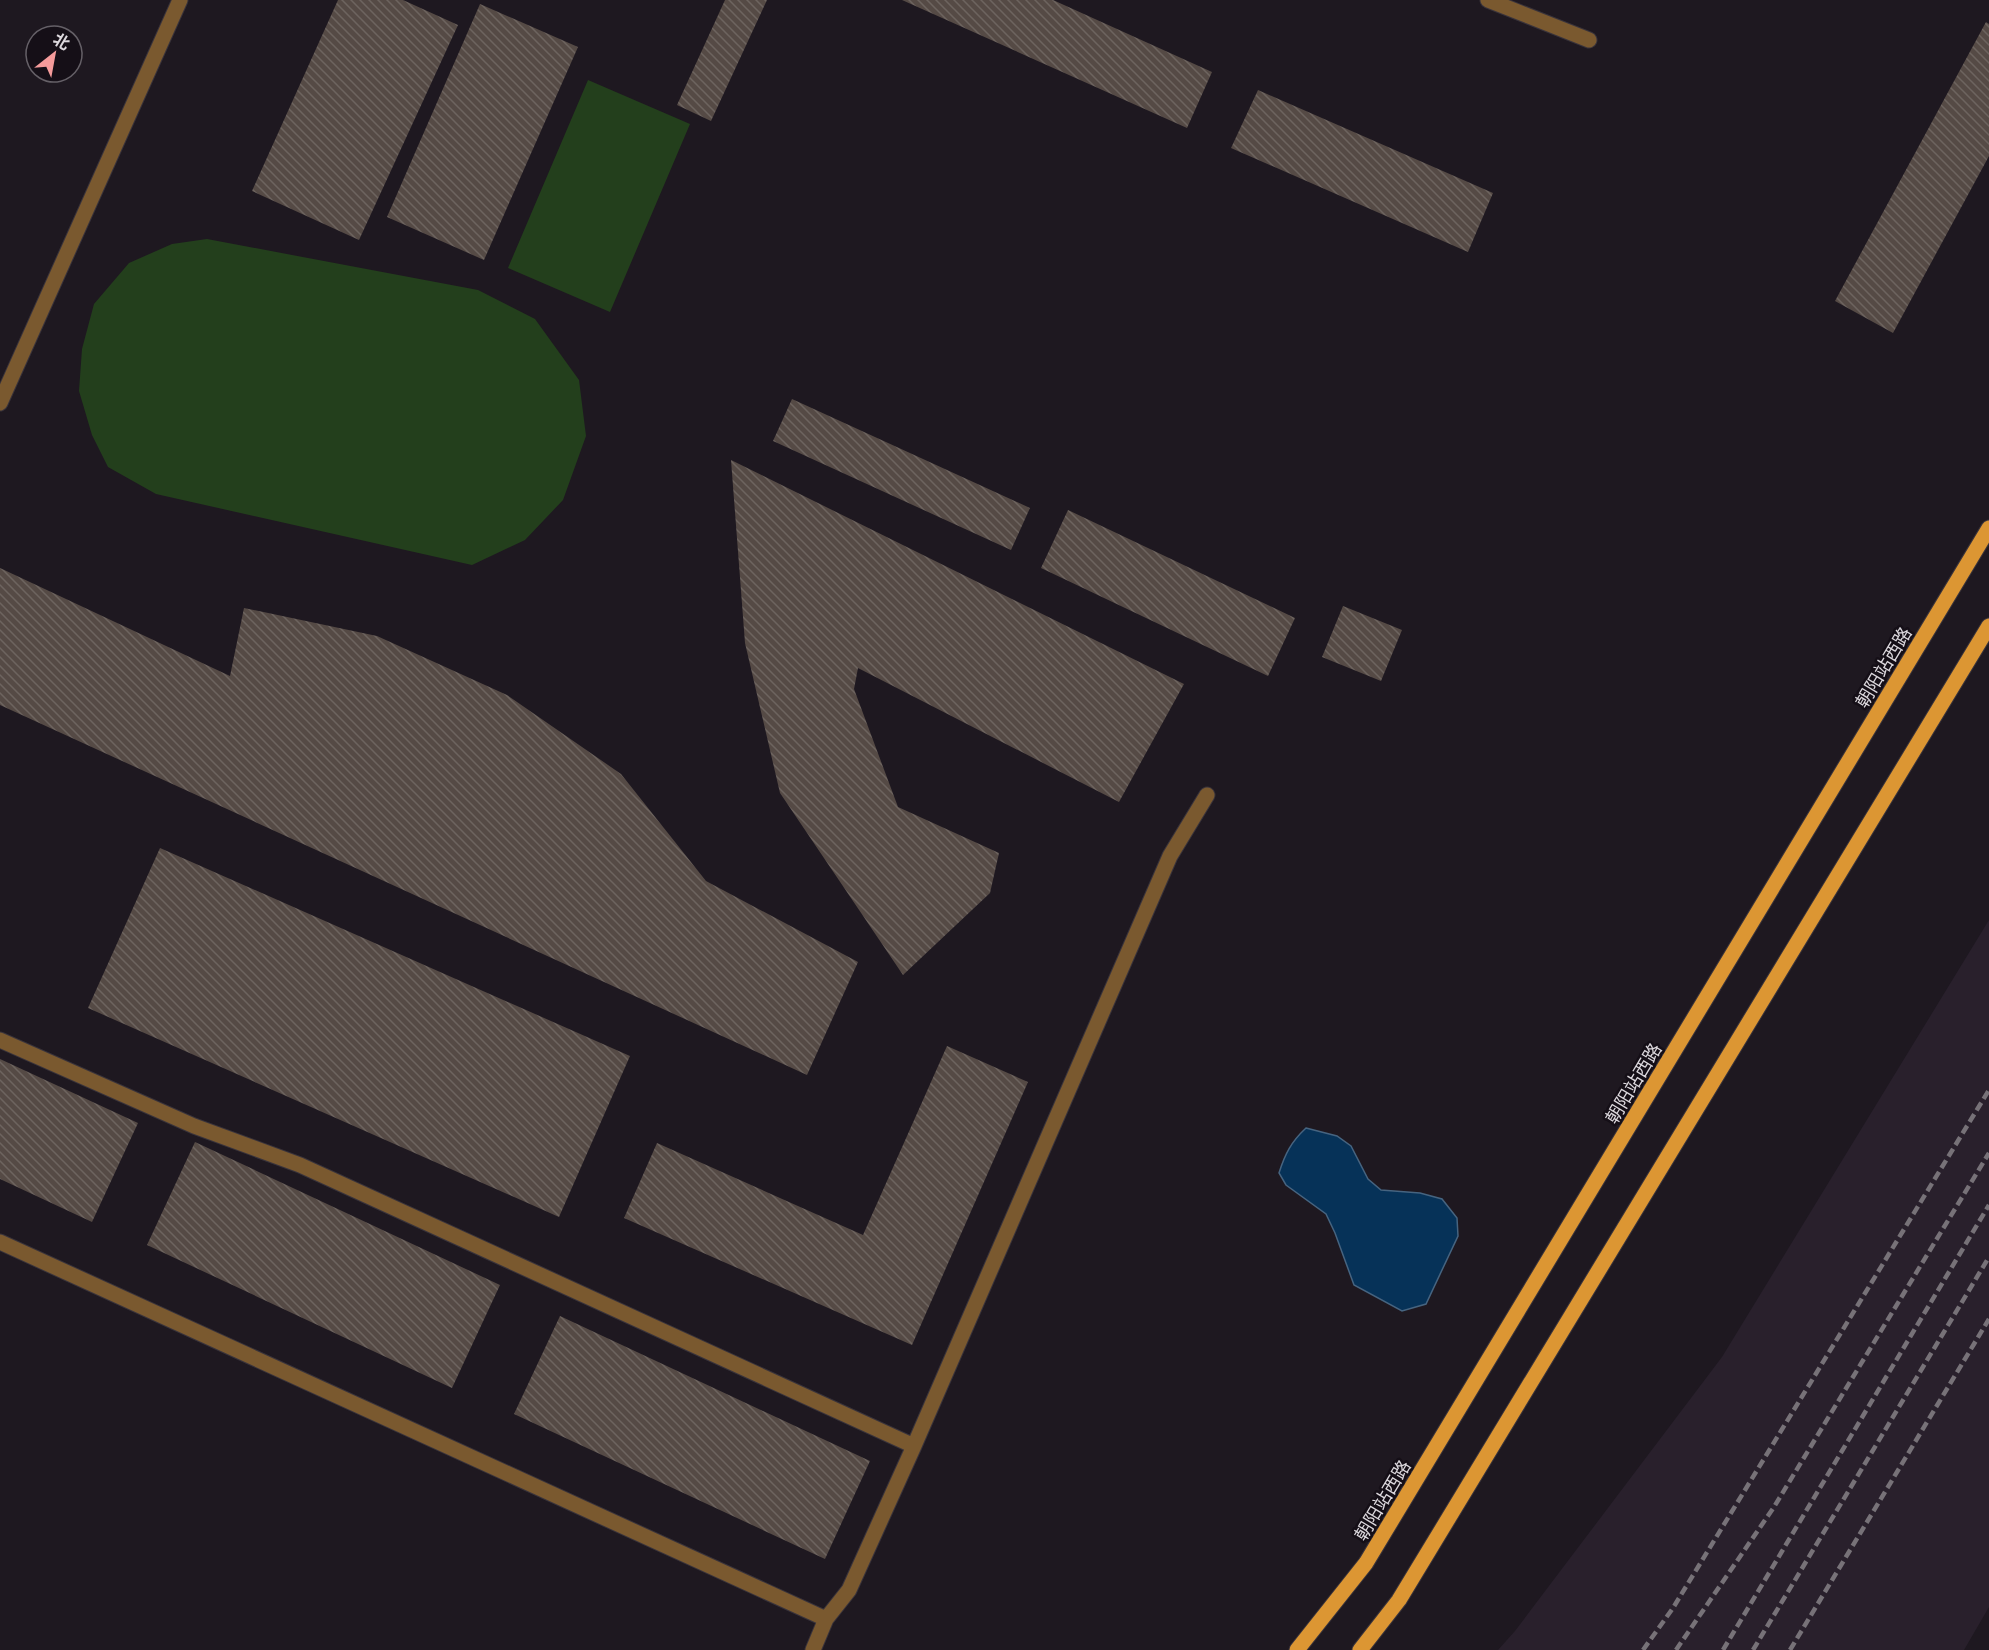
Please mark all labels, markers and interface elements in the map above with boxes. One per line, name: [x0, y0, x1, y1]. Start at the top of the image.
north arrow: [24, 24, 84, 84]
text: 北: [50, 28, 74, 53]
street label: 朝阳站西路: [1850, 623, 1916, 711]
street label: 朝阳站西路: [1600, 1039, 1666, 1127]
street label: 朝阳站西路: [1349, 1456, 1415, 1544]

